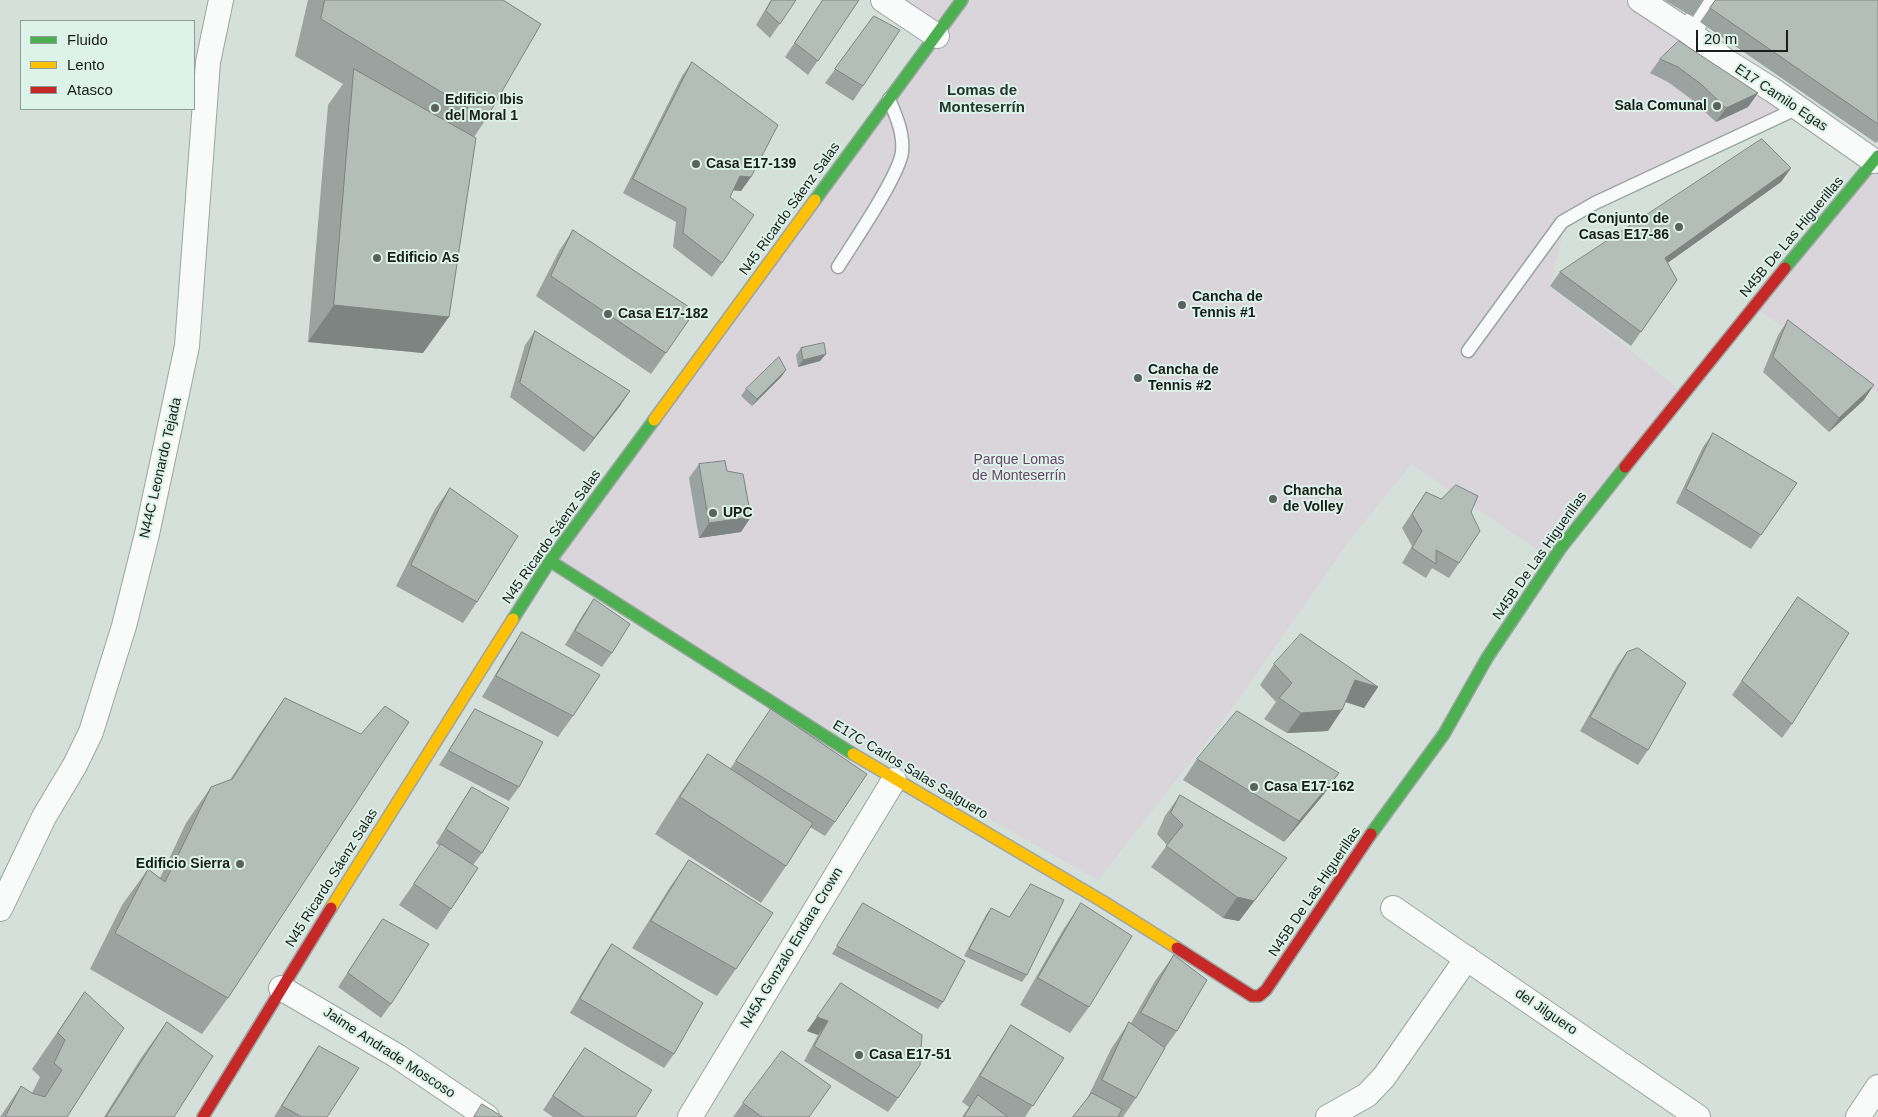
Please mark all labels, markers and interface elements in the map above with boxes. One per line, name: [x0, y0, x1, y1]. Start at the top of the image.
legend: [20, 20, 195, 110]
scale bar: [1698, 20, 1790, 52]
text: 20 m: [1704, 30, 1737, 47]
text: Fluido: [67, 31, 108, 48]
text: Lento: [67, 56, 105, 73]
street label: E17 Camilo Egas: [1731, 61, 1831, 135]
text: Atasco: [67, 81, 113, 98]
district label: Lomas de Monteserrín: [939, 82, 1025, 117]
place label: Edificio Ibis del Moral 1: [445, 92, 524, 124]
place label: Sala Comunal: [1614, 98, 1707, 114]
marker: Sala Comunal: [1711, 100, 1723, 112]
marker: Edificio Ibis del Moral 1: [429, 102, 441, 114]
street label: N45 Ricardo Sáenz Salas: [736, 139, 844, 279]
place label: Casa E17-139: [706, 156, 796, 172]
marker: Casa E17-139: [690, 158, 702, 170]
street label: N45B De Las Higuerillas: [1737, 173, 1847, 301]
place label: Conjunto de Casas E17-86: [1579, 211, 1669, 243]
marker: Conjunto de Casas E17-86: [1673, 221, 1685, 233]
place label: Edificio As: [387, 250, 459, 266]
marker: Edificio As: [371, 252, 383, 264]
place label: Cancha de Tennis #1: [1192, 289, 1263, 322]
marker: Cancha de Tennis #1: [1176, 299, 1188, 311]
place label: Casa E17-182: [618, 306, 708, 322]
marker: Casa E17-182: [602, 308, 614, 320]
place label: Cancha de Tennis #2: [1148, 362, 1219, 394]
marker: Cancha de Tennis #2: [1132, 372, 1144, 384]
street label: N44C Leonardo Tejada: [137, 396, 185, 540]
park label: Parque Lomas de Monteserrín: [972, 452, 1066, 484]
street label: N45 Ricardo Sáenz Salas: [499, 467, 605, 607]
place label: Chancha de Volley: [1283, 483, 1343, 516]
street label: N45B De Las Higuerillas: [1489, 489, 1591, 623]
marker: Chancha de Volley: [1267, 493, 1279, 505]
place label: UPC: [723, 505, 753, 521]
marker: UPC: [707, 507, 719, 519]
street label: E17C Carlos Salas Salguero: [829, 717, 991, 823]
place label: Casa E17-162: [1264, 779, 1354, 795]
marker: Casa E17-162: [1248, 781, 1260, 793]
street label: N45 Ricardo Sáenz Salas: [282, 806, 382, 950]
street label: N45B De Las Higuerillas: [1265, 824, 1365, 960]
place label: Edificio Sierra: [136, 856, 230, 872]
marker: Edificio Sierra: [234, 858, 246, 870]
street label: N45A Gonzalo Endara Crown: [737, 865, 847, 1031]
street label: del Jilguero: [1512, 985, 1580, 1039]
street label: Jaime Andrade Moscoso: [320, 1004, 458, 1102]
place label: Casa E17-51: [869, 1047, 952, 1063]
marker: Casa E17-51: [853, 1049, 865, 1061]

